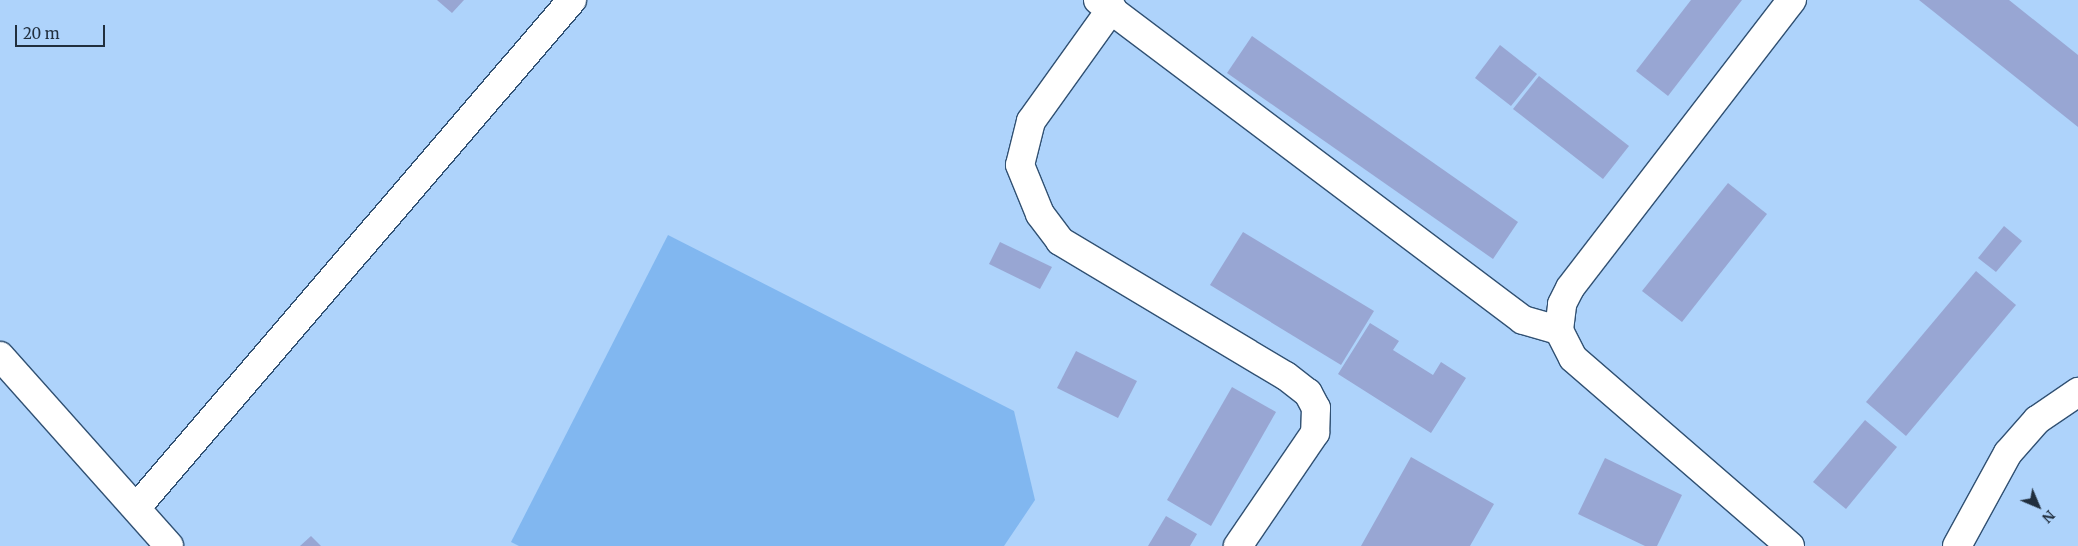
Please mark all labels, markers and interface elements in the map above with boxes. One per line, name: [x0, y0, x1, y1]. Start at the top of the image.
scale bar: [18, 15, 108, 47]
text: 20 m: [23, 24, 60, 43]
north arrow: [2013, 481, 2063, 531]
text: N: [2038, 506, 2059, 527]

